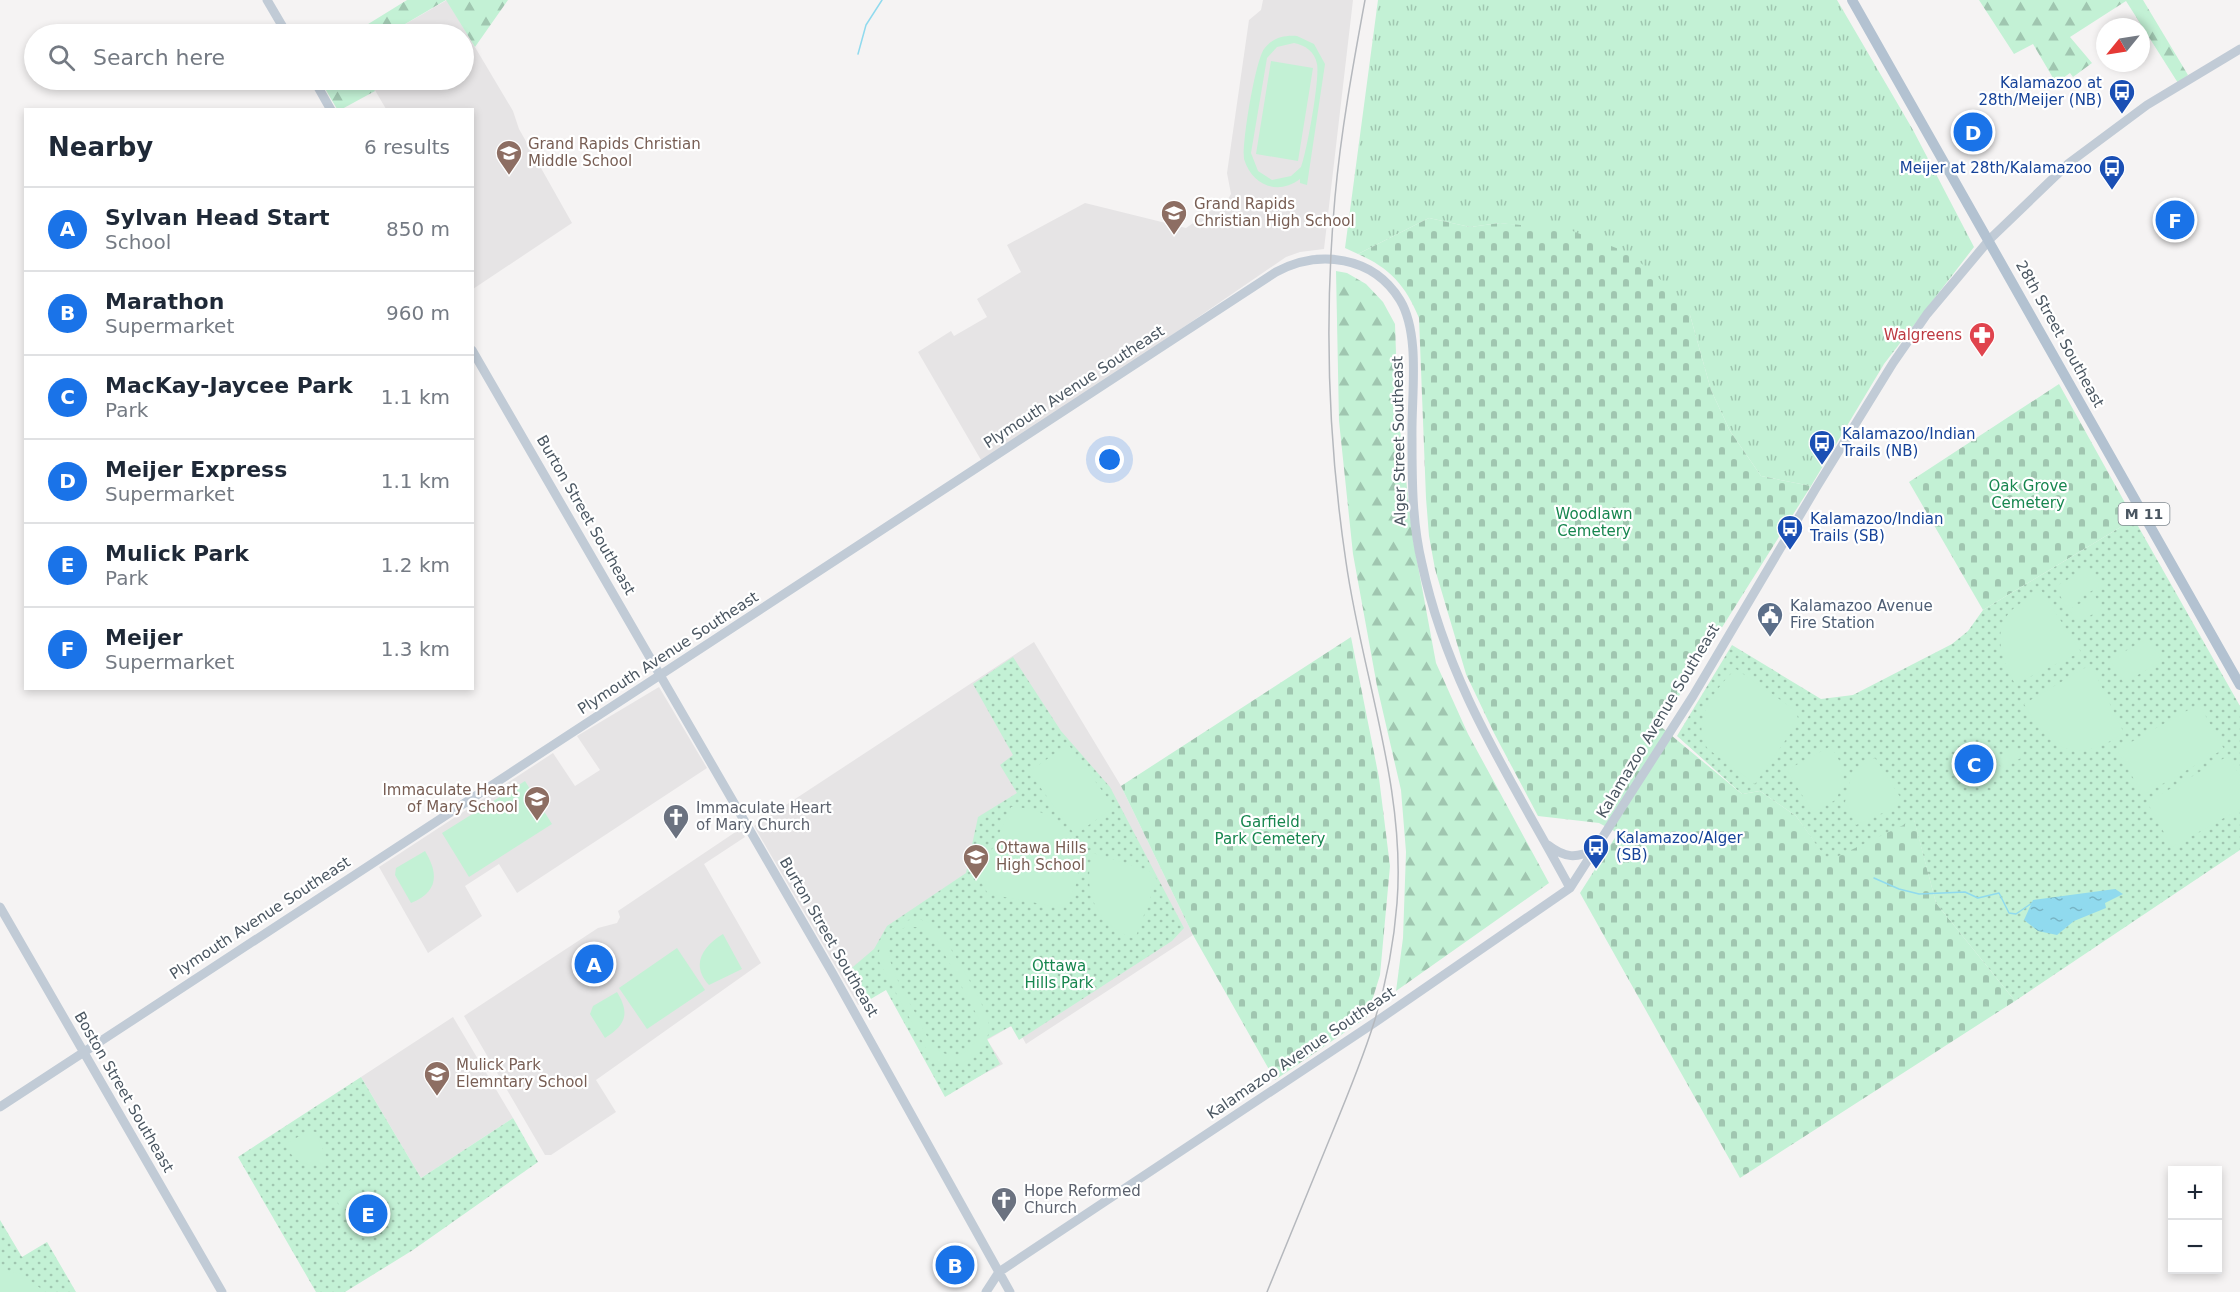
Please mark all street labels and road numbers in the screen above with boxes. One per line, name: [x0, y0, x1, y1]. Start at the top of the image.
street label: 28th Street Southeast: [2012, 257, 2108, 411]
street label: Plymouth Avenue Southeast: [980, 322, 1168, 452]
street label: Alger Street Southeast: [1389, 356, 1409, 526]
street label: Burton Street Southeast: [533, 432, 639, 598]
road number: M 11: [2118, 503, 2170, 525]
street label: Plymouth Avenue Southeast: [574, 588, 762, 718]
street label: Kalamazoo Avenue Southeast: [1593, 621, 1723, 821]
street label: Plymouth Avenue Southeast: [166, 853, 354, 983]
street label: Burton Street Southeast: [776, 854, 882, 1020]
street label: Kalamazoo Avenue Southeast: [1203, 983, 1399, 1123]
street label: Boston Street Southeast: [71, 1008, 178, 1176]

